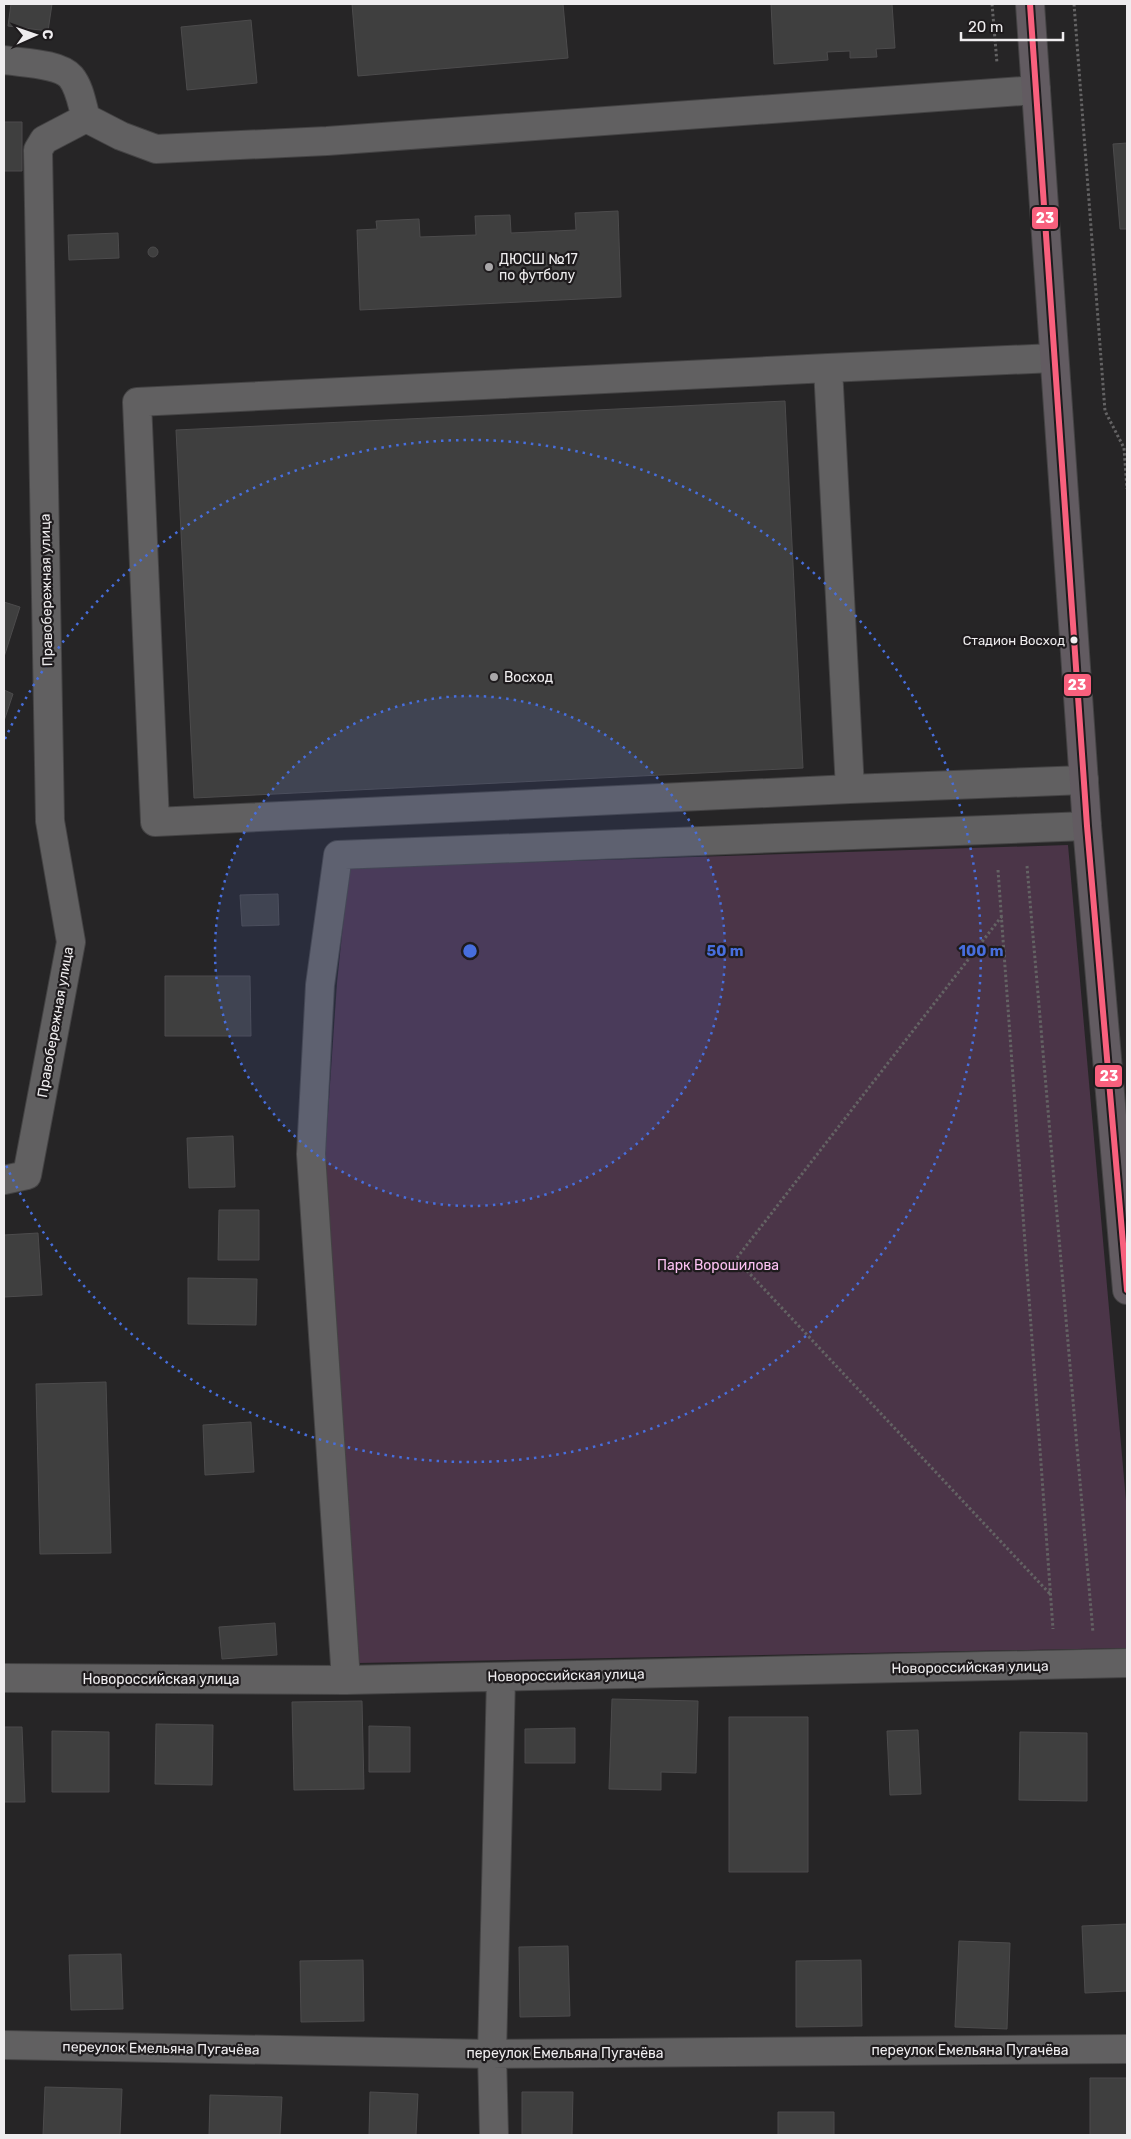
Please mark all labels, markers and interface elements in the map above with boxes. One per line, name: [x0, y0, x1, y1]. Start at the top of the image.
north arrow: [10, 10, 60, 60]
scale bar: [961, 10, 1064, 42]
text: 20 m: [968, 18, 1003, 36]
text: С: [39, 29, 56, 40]
line badge: 23: [1031, 206, 1059, 230]
text: 23: [1036, 210, 1054, 227]
place label: ДЮСШ №17 по футболу: [499, 251, 578, 284]
marker: ДЮСШ №17 по футболу: [483, 261, 495, 273]
street label: Правобережная улица: [37, 513, 56, 667]
place label: Стадион Восход: [963, 633, 1065, 648]
marker: Стадион Восход: [1069, 635, 1079, 645]
place label: Восход: [504, 669, 553, 686]
marker: Восход: [488, 671, 500, 683]
line badge: 23: [1063, 673, 1092, 697]
text: 23: [1068, 677, 1086, 694]
centre of rings: [461, 942, 479, 960]
text: 50 m: [707, 942, 743, 960]
text: 100 m: [959, 942, 1003, 960]
street label: Правобережная улица: [34, 945, 77, 1099]
line badge: 23: [1094, 1064, 1123, 1088]
text: 23: [1100, 1068, 1118, 1085]
park label: Парк Ворошилова: [657, 1257, 779, 1274]
street label: Новороссийская улица: [891, 1658, 1049, 1677]
street label: Новороссийская улица: [487, 1666, 645, 1685]
street label: Новороссийская улица: [82, 1671, 240, 1688]
street label: переулок Емельяна Пугачёва: [62, 2038, 260, 2059]
street label: переулок Емельяна Пугачёва: [871, 2042, 1069, 2059]
street label: переулок Емельяна Пугачёва: [466, 2045, 664, 2062]

